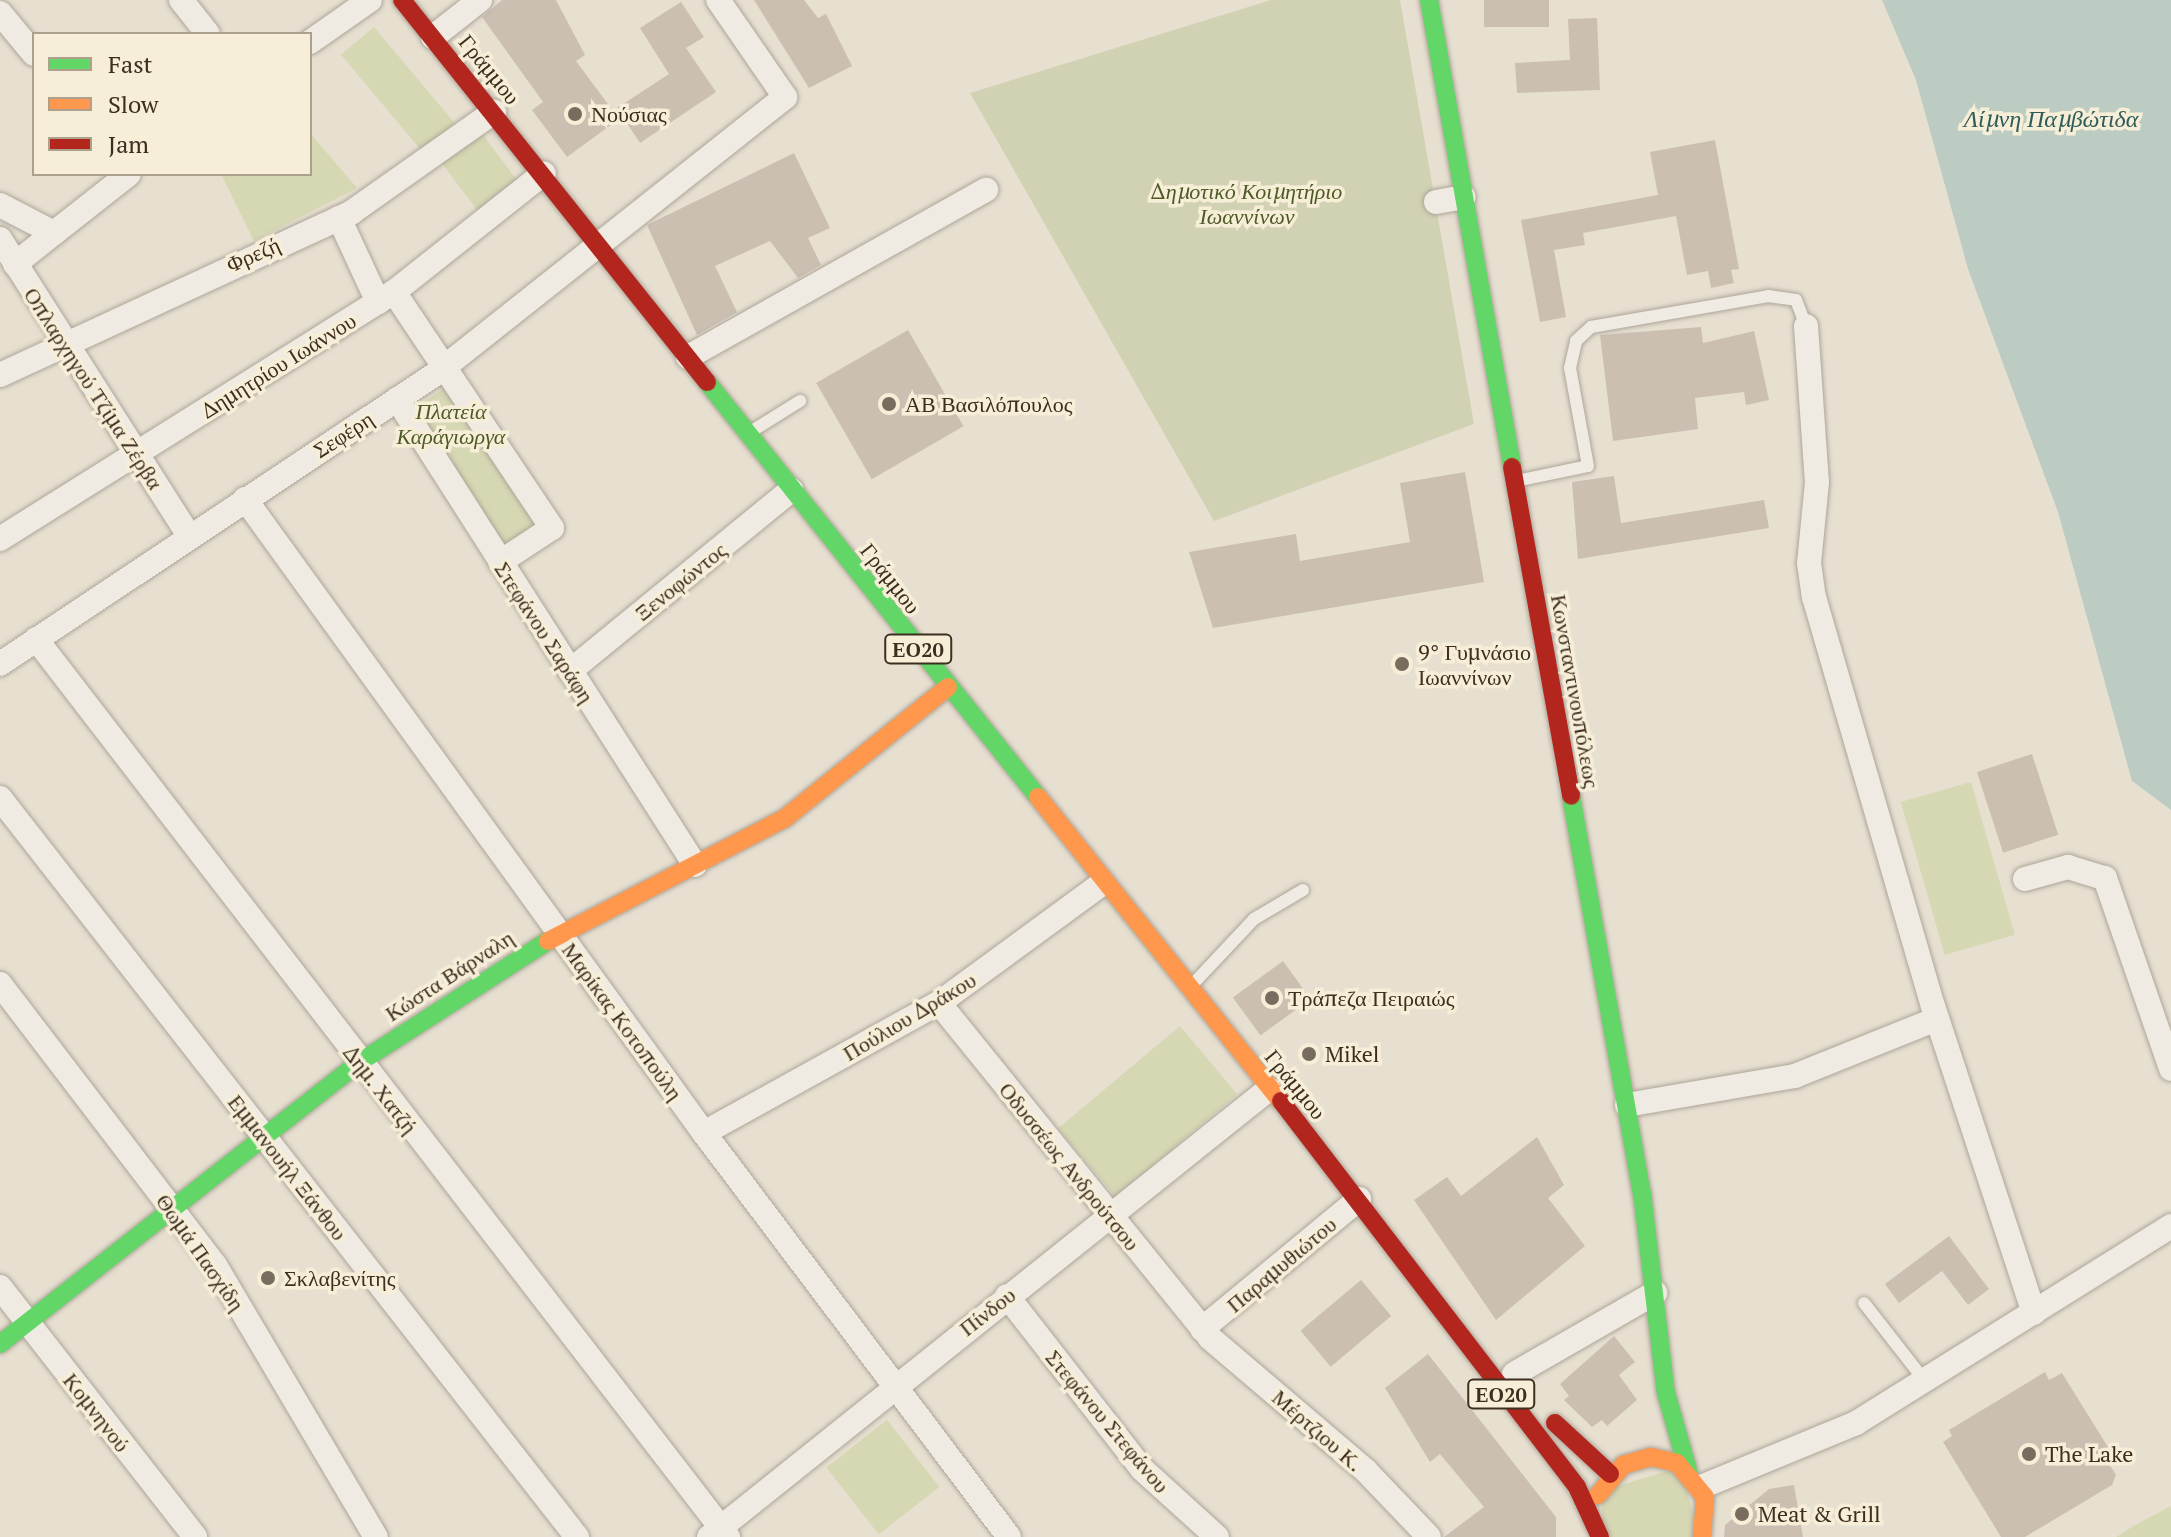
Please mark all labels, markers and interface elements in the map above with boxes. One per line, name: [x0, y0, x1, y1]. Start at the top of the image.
street label: Γράμμου: [454, 29, 526, 109]
legend: [32, 32, 312, 176]
text: Fast: [108, 48, 152, 80]
text: Slow: [108, 88, 159, 120]
place label: Νούσιας: [591, 101, 667, 127]
marker: Νούσιας: [566, 105, 584, 123]
water label: Λίμνη Παμβώτιδα: [1964, 105, 2138, 133]
text: Jam: [108, 128, 149, 160]
park label: Δημοτικό Κοιμητήριο Ιωαννίνων: [1152, 177, 1342, 228]
street label: Φρεζή: [222, 231, 284, 277]
street label: Οπλαρχηγού Τζίμα Ζέρβα: [19, 282, 169, 494]
street label: Δημητρίου Ιωάννου: [196, 307, 360, 423]
place label: ΑΒ Βασιλόπουλος: [905, 391, 1072, 417]
marker: ΑΒ Βασιλόπουλος: [880, 395, 898, 413]
park label: Πλατεία Καράγιωργα: [397, 397, 505, 448]
street label: Σεφέρη: [308, 405, 378, 463]
street label: Ξενοφώντος: [629, 536, 731, 626]
street label: Γράμμου: [855, 537, 927, 619]
street label: Στεφάνου Σαράφη: [490, 556, 600, 708]
street label: Κωνσταντινουπόλεως: [1546, 592, 1606, 790]
road number: ΕΟ20: [884, 633, 952, 665]
place label: 9° Γυμνάσιο Ιωαννίνων: [1418, 638, 1531, 690]
marker: 9° Γυμνάσιο Ιωαννίνων: [1393, 655, 1411, 673]
street label: Κώστα Βάρναλη: [380, 924, 518, 1026]
street label: Μαρίκας Κοτοπούλη: [557, 937, 689, 1105]
street label: Πούλιου Δράκου: [838, 966, 980, 1066]
place label: Τράπεζα Πειραιώς: [1288, 985, 1455, 1011]
marker: Τράπεζα Πειραιώς: [1263, 989, 1281, 1007]
street label: Δημ. Χατζή: [338, 1039, 424, 1139]
place label: Mikel: [1325, 1041, 1379, 1067]
street label: Γράμμου: [1260, 1044, 1332, 1124]
marker: Mikel: [1300, 1045, 1318, 1063]
street label: Οδυσσέως Ανδρούτσου: [994, 1077, 1146, 1255]
street label: Εμμανουήλ Ξάνθου: [223, 1089, 353, 1245]
street label: Θωμά Πασχίδη: [151, 1188, 251, 1316]
street label: Παραμυθιώτου: [1221, 1210, 1341, 1318]
place label: Σκλαβενίτης: [284, 1265, 395, 1291]
marker: Σκλαβενίτης: [259, 1269, 277, 1287]
street label: Πίνδου: [954, 1281, 1020, 1341]
street label: Στεφάνου Στεφάνου: [1041, 1344, 1175, 1498]
street label: Κομνηνού: [58, 1367, 136, 1457]
road number: ΕΟ20: [1467, 1378, 1535, 1410]
street label: Μέρτζιου Κ.: [1267, 1383, 1369, 1477]
place label: The Lake: [2045, 1441, 2133, 1467]
marker: The Lake: [2020, 1445, 2038, 1463]
place label: Meat & Grill: [1758, 1501, 1881, 1527]
marker: Meat & Grill: [1733, 1505, 1751, 1523]

